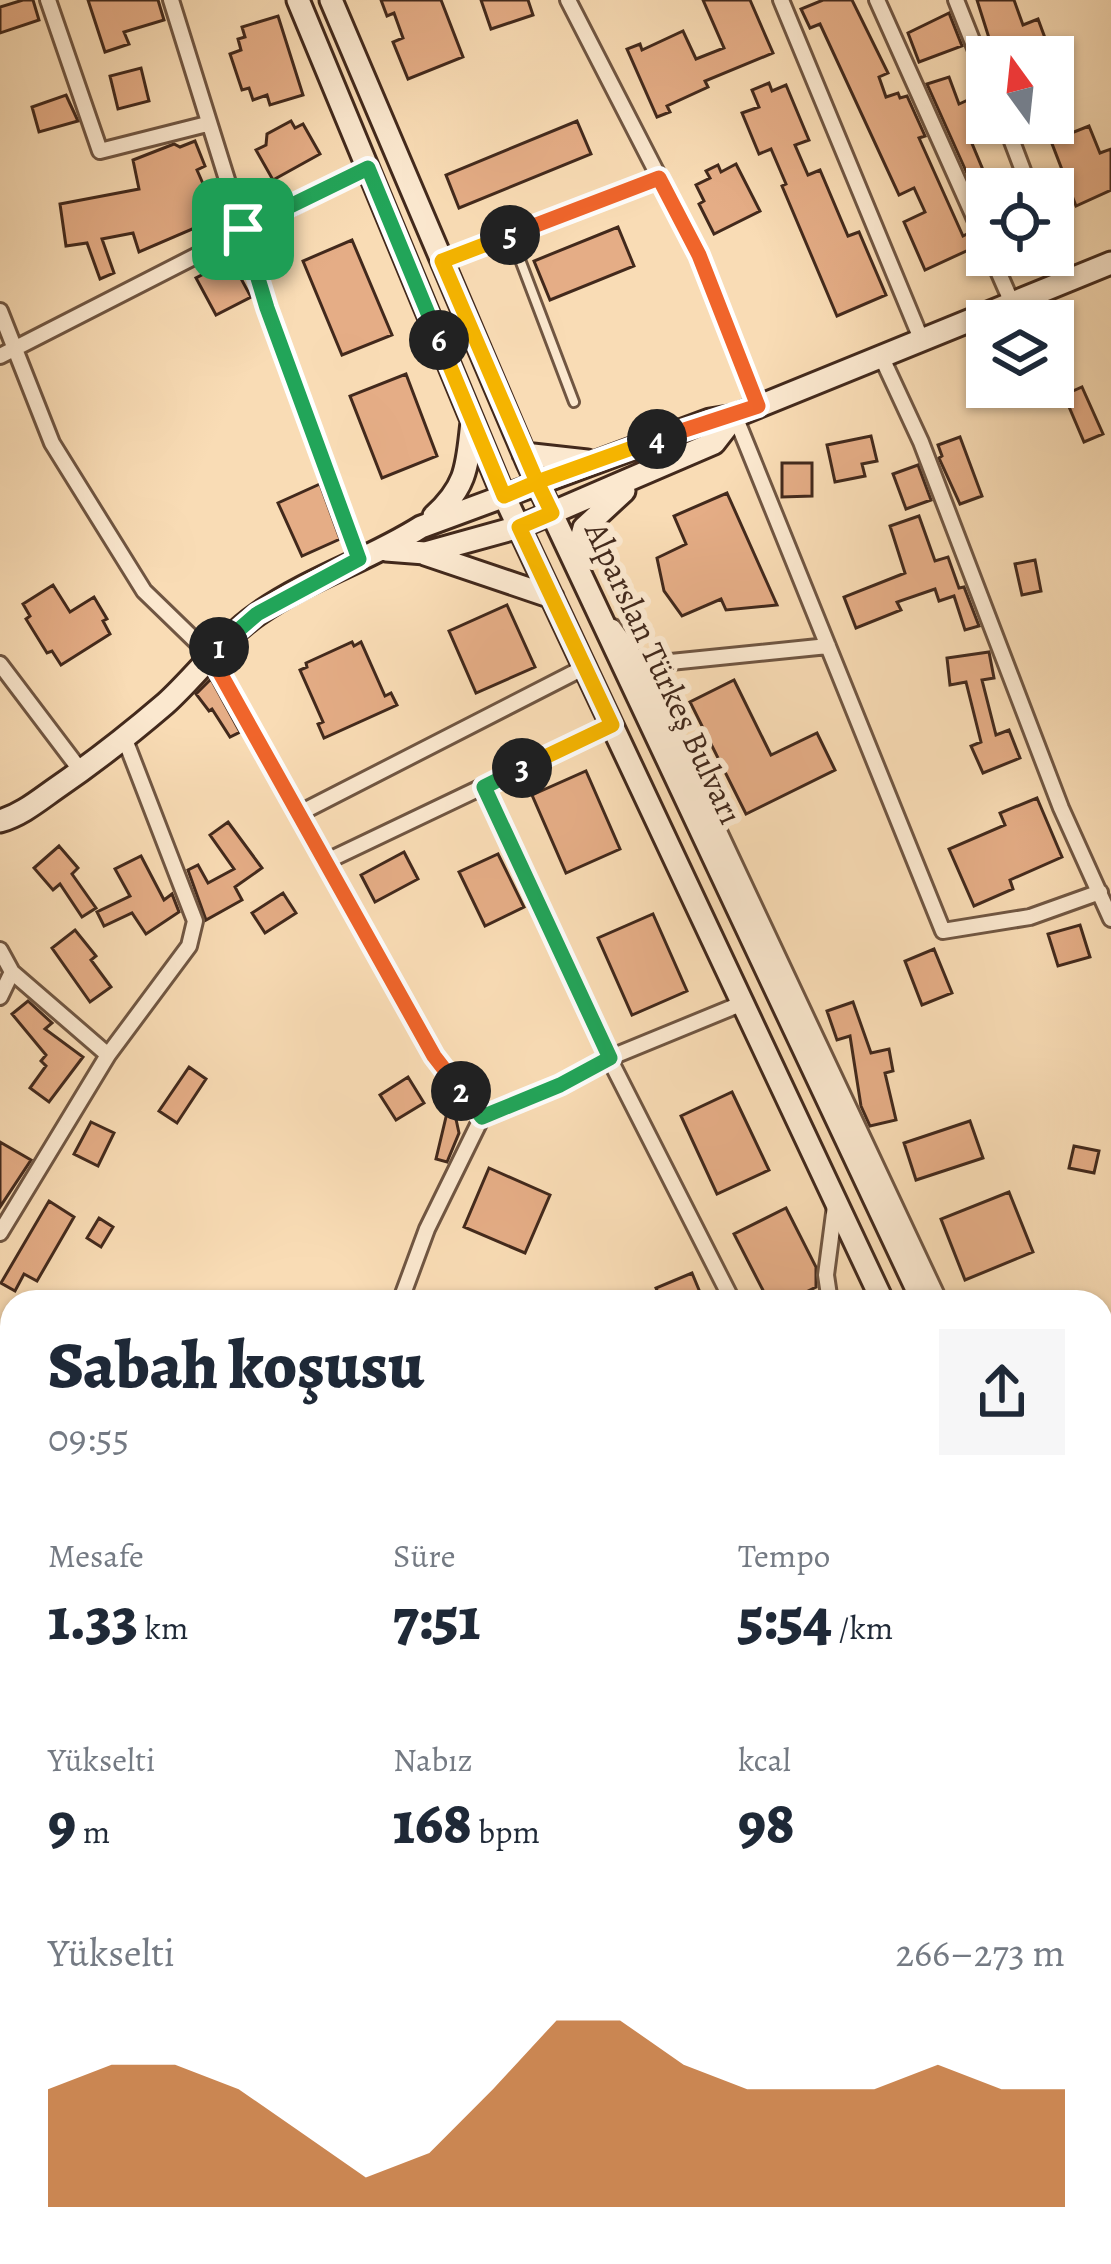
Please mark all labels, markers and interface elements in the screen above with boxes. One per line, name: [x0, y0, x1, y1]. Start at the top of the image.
north arrow: [966, 36, 1074, 144]
map controls: [966, 36, 1074, 408]
button: locate: [966, 168, 1074, 276]
pin: [192, 178, 294, 280]
icon: arrive: [210, 196, 276, 262]
pin: 5: [480, 205, 540, 265]
text: 5: [503, 212, 517, 257]
button: layers: [966, 300, 1074, 408]
pin: 6: [409, 310, 469, 370]
text: 6: [431, 317, 447, 362]
pin: 4: [627, 409, 687, 469]
text: 4: [649, 416, 665, 461]
street label: Alparslan Türkeş Bulvarı: [574, 514, 754, 831]
pin: 1: [189, 617, 249, 677]
text: 1: [213, 624, 225, 669]
pin: 3: [492, 738, 552, 798]
text: 3: [515, 745, 529, 790]
pin: 2: [431, 1061, 491, 1121]
text: 2: [453, 1068, 469, 1113]
text: Sabah koşusu: [48, 1321, 424, 1411]
button: share: [939, 1329, 1065, 1455]
text: 09:55: [48, 1411, 129, 1464]
text: Mesafe: [48, 1533, 144, 1578]
text: Süre: [393, 1533, 455, 1578]
text: Tempo: [738, 1533, 830, 1578]
text: 1.33: [48, 1578, 138, 1660]
text: 7:51: [393, 1578, 481, 1660]
text: 5:54: [738, 1578, 832, 1660]
text: km: [138, 1605, 188, 1650]
text: /km: [832, 1605, 893, 1650]
text: Yükselti: [48, 1737, 155, 1782]
text: Nabız: [393, 1737, 473, 1782]
text: kcal: [738, 1737, 791, 1782]
text: 9: [48, 1782, 76, 1864]
text: 168: [393, 1782, 472, 1864]
text: 98: [738, 1782, 795, 1864]
text: m: [76, 1809, 110, 1854]
text: bpm: [472, 1809, 540, 1854]
text: Yükselti: [48, 1926, 175, 1979]
text: 266–273 m: [895, 1926, 1065, 1979]

